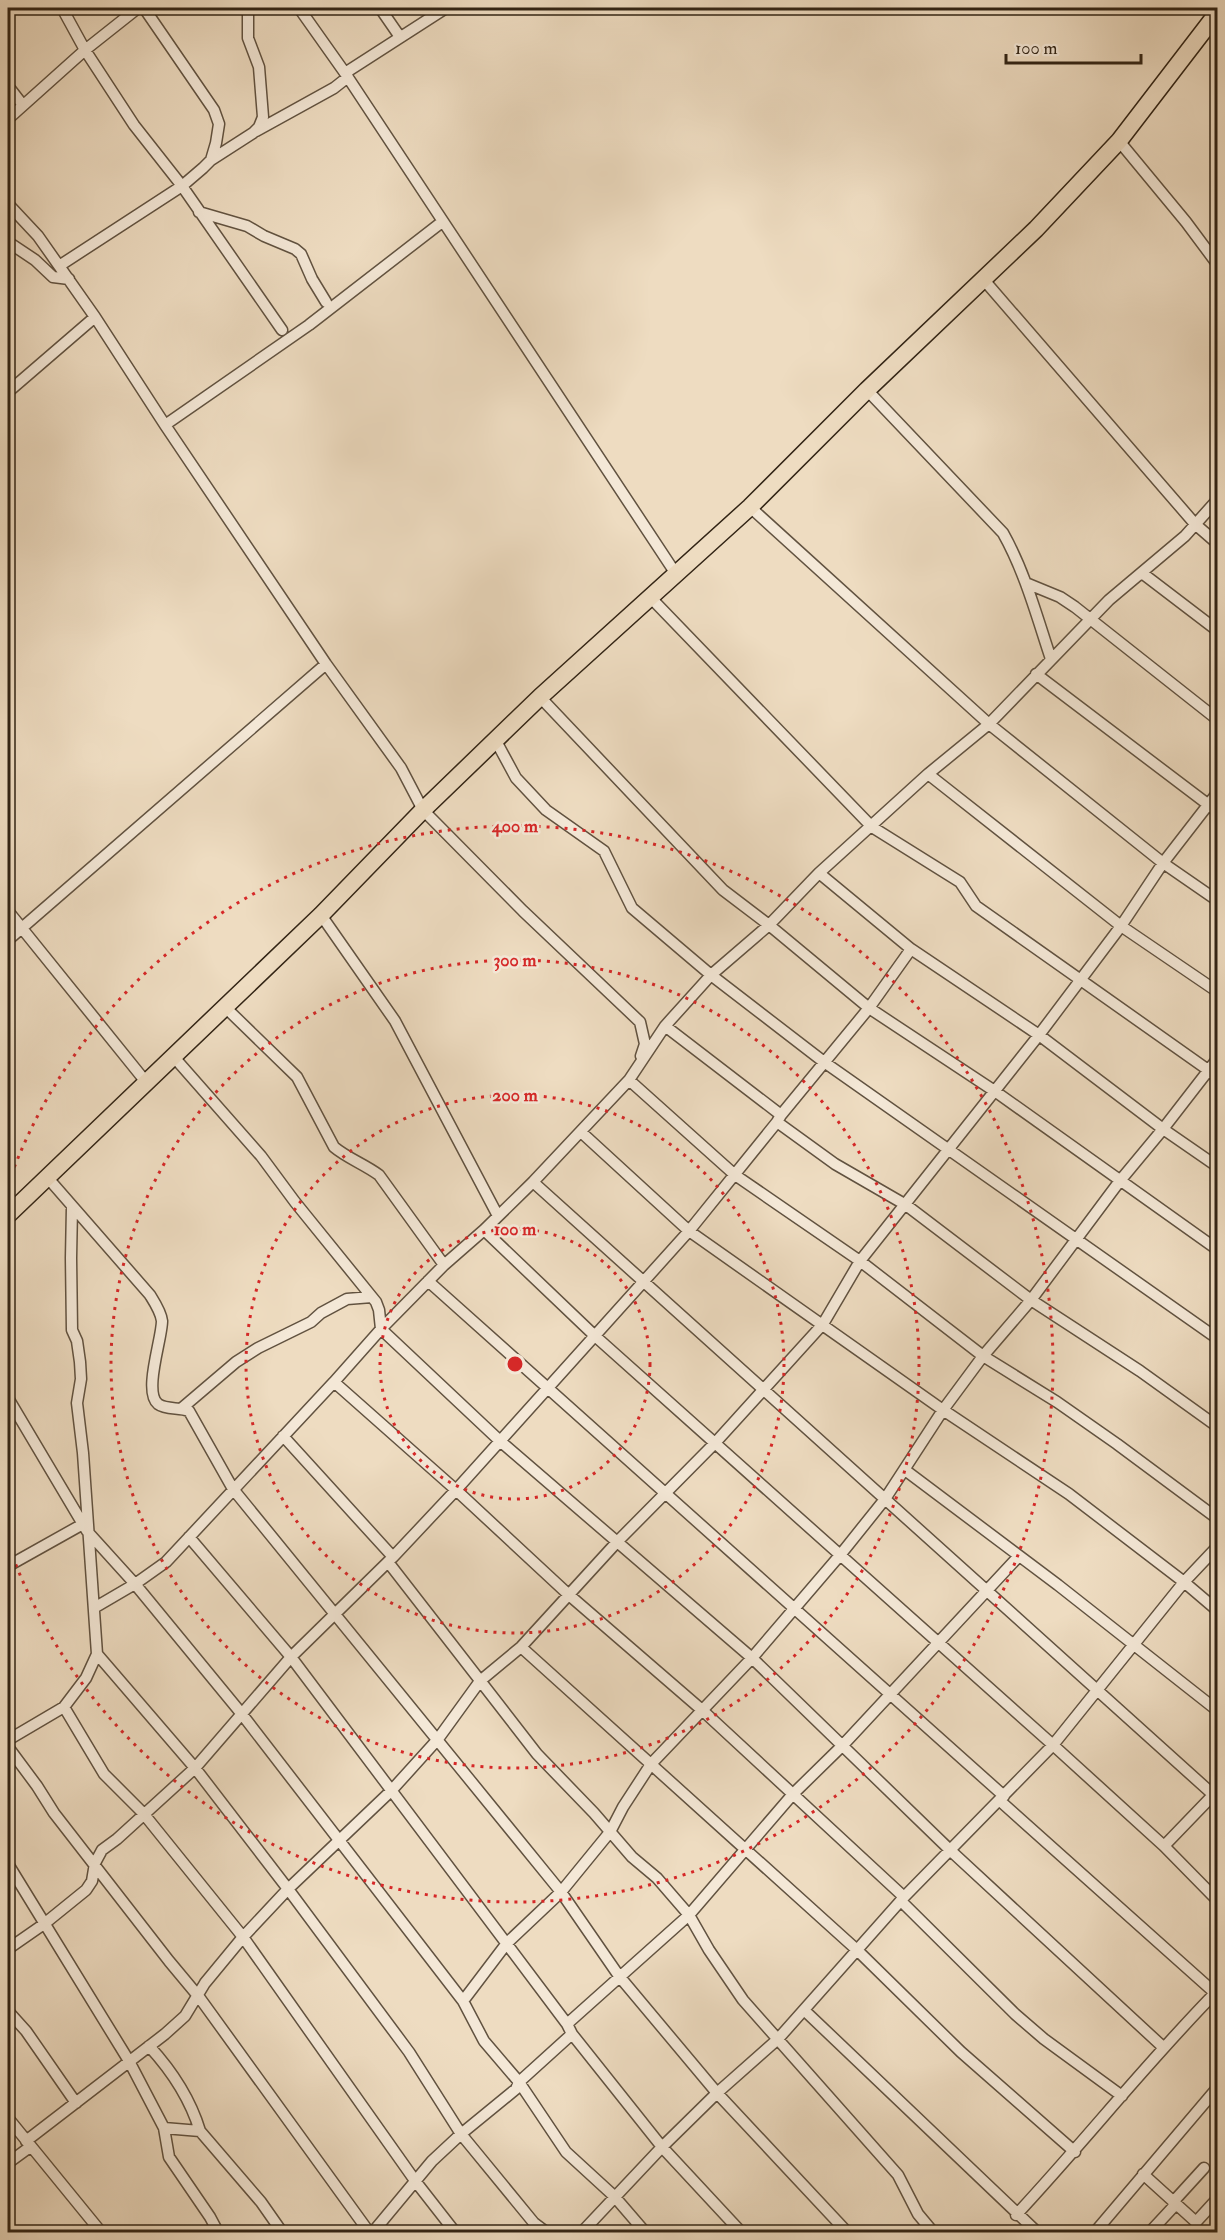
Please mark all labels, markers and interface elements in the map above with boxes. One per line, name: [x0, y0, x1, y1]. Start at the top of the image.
scale bar: [1006, 27, 1141, 65]
text: 100 m: [1015, 37, 1058, 60]
text: 400 m: [491, 815, 539, 838]
text: 300 m: [493, 949, 538, 972]
text: 200 m: [492, 1084, 539, 1107]
text: 100 m: [494, 1218, 537, 1241]
centre of rings: [505, 1354, 525, 1374]

